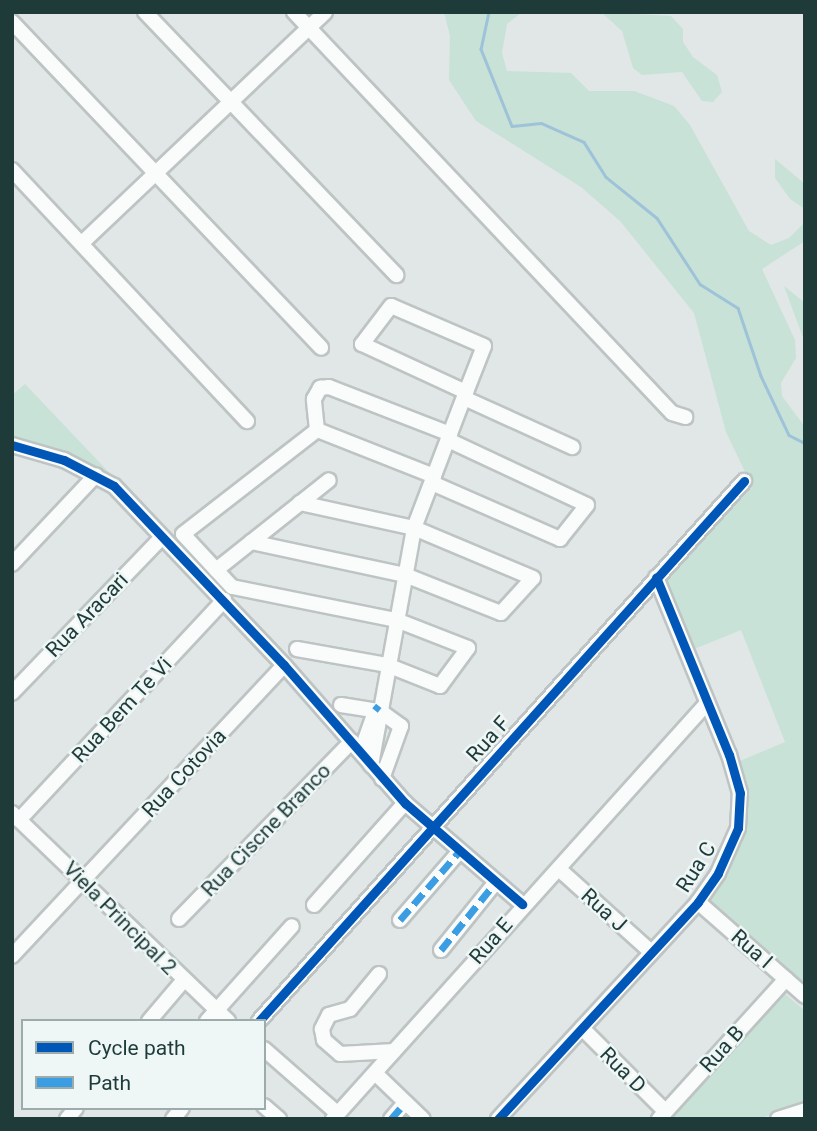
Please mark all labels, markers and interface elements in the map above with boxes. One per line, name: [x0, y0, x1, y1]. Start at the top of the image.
street label: Rua Aracari: [41, 568, 133, 662]
street label: Rua Bem Te Vi: [67, 652, 177, 768]
street label: Rua F: [461, 711, 515, 767]
street label: Rua Cotovia: [137, 723, 231, 823]
street label: Rua Ciscne Branco: [196, 758, 336, 902]
street label: Rua C: [671, 837, 721, 897]
street label: Viela Principal 2: [58, 856, 182, 980]
street label: Rua J: [576, 883, 632, 937]
street label: Rua E: [464, 913, 518, 969]
street label: Rua I: [726, 924, 778, 974]
legend: [21, 1019, 266, 1110]
street label: Rua B: [694, 1020, 750, 1078]
text: Cycle path: [88, 1036, 186, 1060]
street label: Rua D: [595, 1042, 651, 1098]
text: Path: [88, 1071, 131, 1095]

